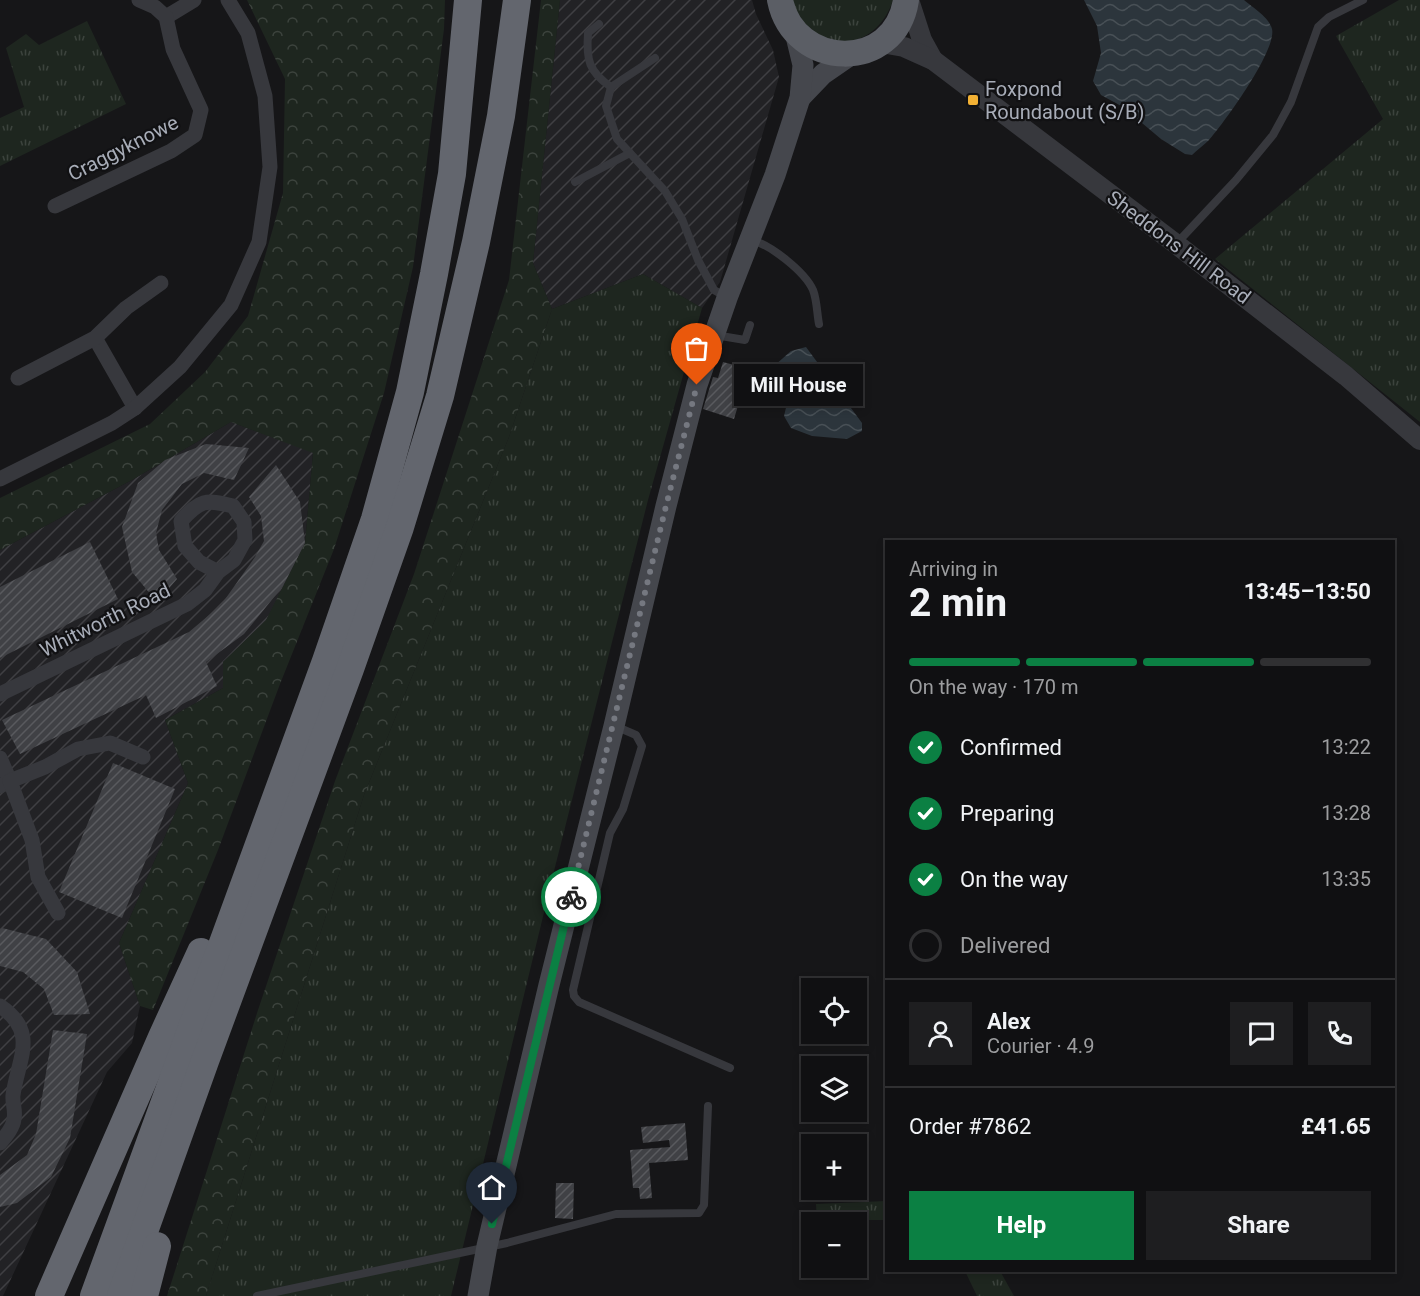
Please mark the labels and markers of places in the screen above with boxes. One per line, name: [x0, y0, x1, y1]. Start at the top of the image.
place label: Foxpond Roundabout (S/B): [985, 77, 1145, 124]
marker: Foxpond Roundabout (S/B): [966, 93, 980, 107]
pin: [671, 323, 722, 385]
callout: Mill House: [733, 364, 862, 406]
pin: [466, 1162, 517, 1224]

